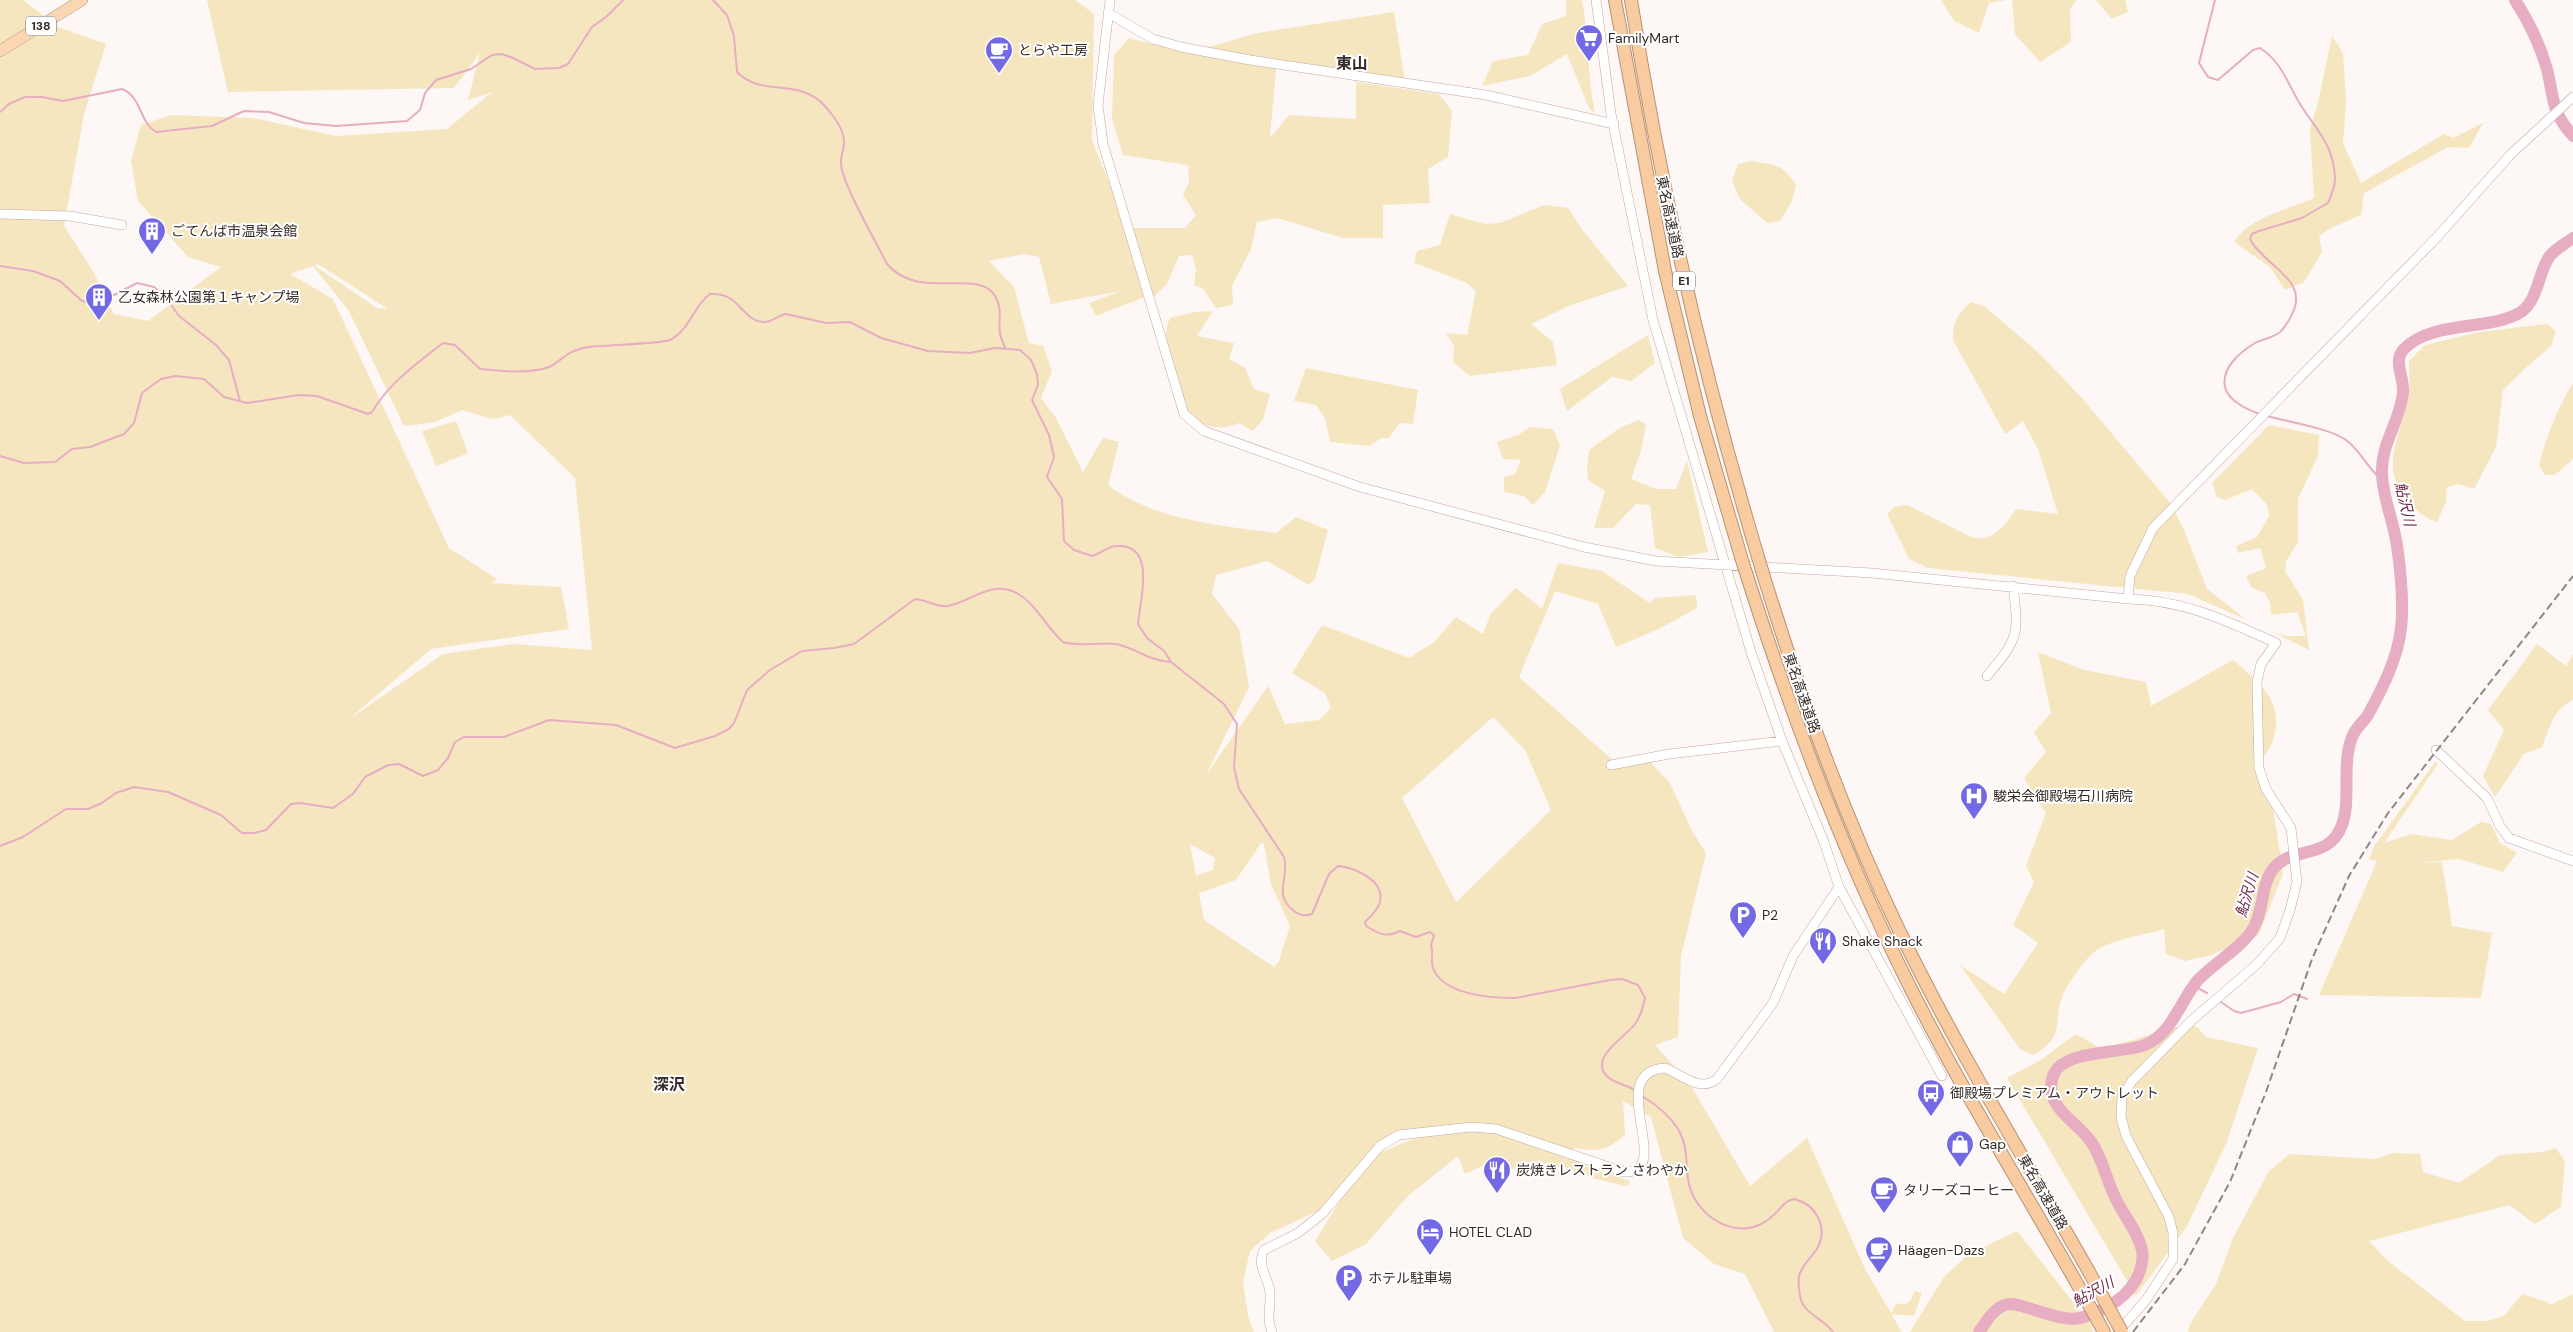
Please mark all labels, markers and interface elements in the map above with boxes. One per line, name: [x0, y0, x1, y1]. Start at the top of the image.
road number: 138: [26, 16, 56, 36]
supermarket icon: FamilyMart: [1574, 23, 1604, 62]
place label: FamilyMart: [1608, 29, 1679, 47]
cafe icon: とらや工房: [984, 35, 1014, 74]
place label: とらや工房: [1018, 41, 1088, 59]
district label: 東山: [1336, 53, 1368, 74]
street label: 東名高速道路: [1652, 174, 1688, 260]
building icon: ごてんば市温泉会館: [137, 216, 167, 255]
place label: ごてんば市温泉会館: [171, 222, 297, 240]
road number: E1: [1673, 272, 1695, 290]
building icon: 乙女森林公園第１キャンプ場: [84, 282, 114, 321]
place label: 乙女森林公園第１キャンプ場: [118, 288, 300, 306]
water label: 鮎沢川: [2390, 480, 2420, 530]
street label: 東名高速道路: [1780, 650, 1824, 736]
hospital icon: 駿栄会御殿場石川病院: [1959, 781, 1989, 820]
place label: 駿栄会御殿場石川病院: [1993, 787, 2133, 805]
water label: 鮎沢川: [2231, 869, 2264, 919]
parking icon: P2: [1728, 900, 1758, 939]
place label: P2: [1762, 906, 1778, 924]
restaurant icon: Shake Shack: [1808, 926, 1838, 965]
place label: Shake Shack: [1842, 932, 1923, 950]
district label: 深沢: [653, 1074, 685, 1095]
bus stop icon: 御殿場プレミアム・アウトレット: [1916, 1078, 1946, 1117]
place label: 御殿場プレミアム・アウトレット: [1950, 1084, 2159, 1102]
shop icon: Gap: [1945, 1129, 1975, 1168]
place label: Gap: [1979, 1135, 2006, 1153]
street label: 東名高速道路: [2014, 1151, 2072, 1233]
restaurant icon: 炭焼きレストラン さわやか: [1482, 1155, 1512, 1194]
place label: 炭焼きレストラン さわやか: [1516, 1161, 1688, 1179]
cafe icon: タリーズコーヒー: [1869, 1175, 1899, 1214]
place label: タリーズコーヒー: [1903, 1181, 2014, 1199]
hotel icon: HOTEL CLAD: [1415, 1217, 1445, 1256]
place label: HOTEL CLAD: [1449, 1223, 1532, 1241]
cafe icon: Häagen-Dazs: [1864, 1235, 1894, 1274]
place label: Häagen-Dazs: [1898, 1241, 1985, 1259]
parking icon: ホテル駐車場: [1334, 1263, 1364, 1302]
place label: ホテル駐車場: [1368, 1269, 1452, 1287]
water label: 鮎沢川: [2068, 1271, 2119, 1312]

